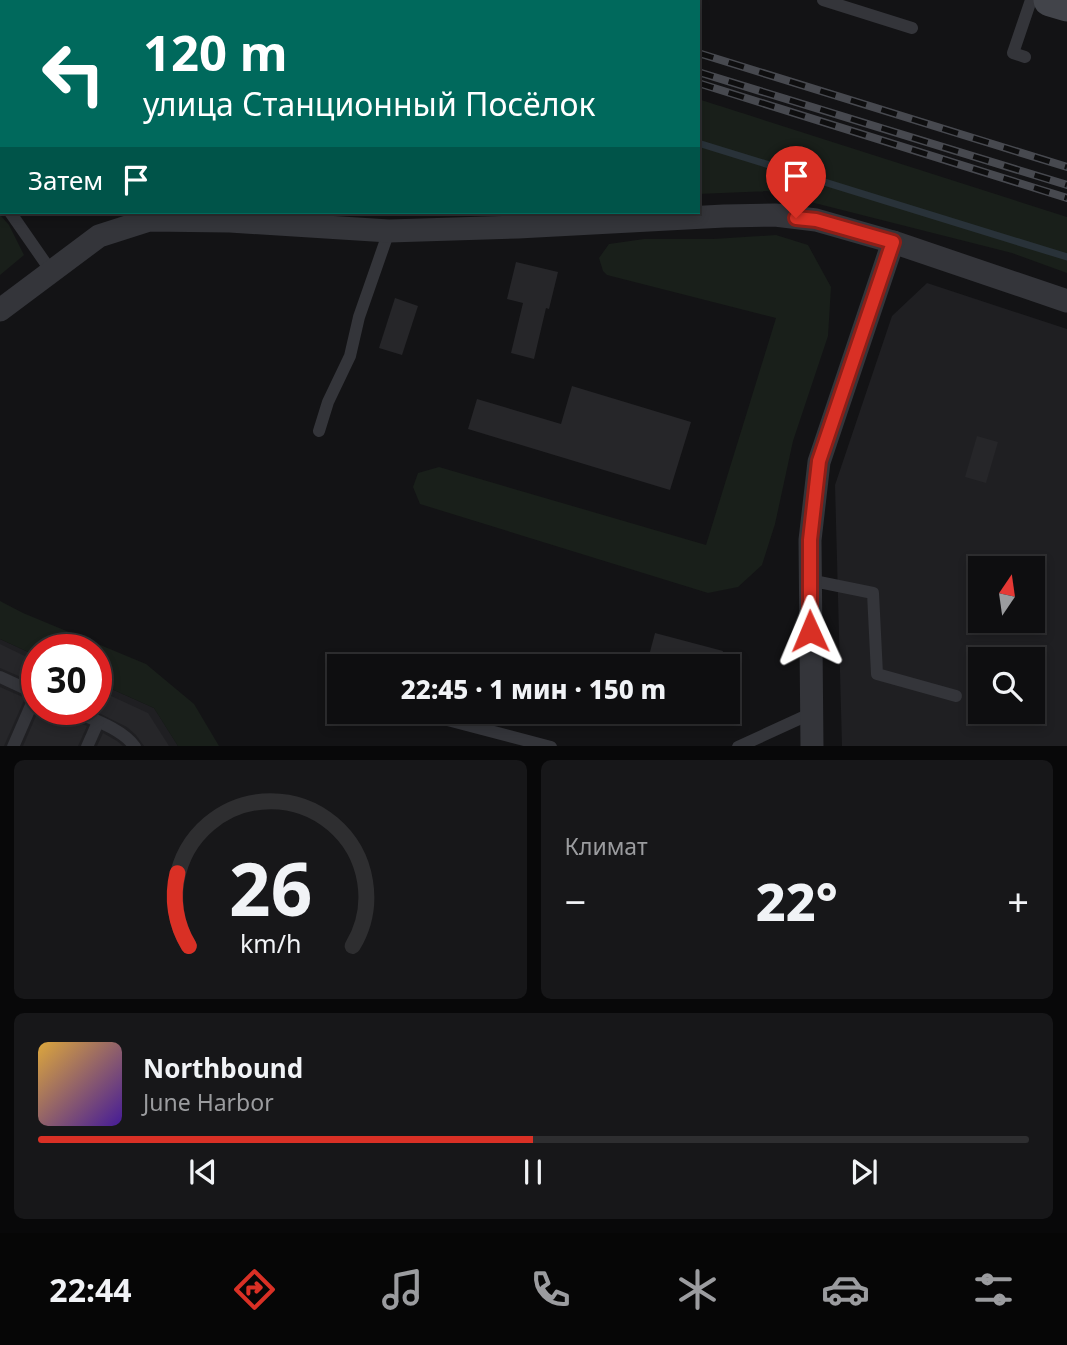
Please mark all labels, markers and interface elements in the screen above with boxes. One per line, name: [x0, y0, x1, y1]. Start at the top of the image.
text: 120 m: [143, 19, 288, 85]
icon: left: [28, 28, 119, 119]
text: улица Станционный Посёлок: [143, 82, 595, 125]
pin: [766, 146, 826, 218]
icon: arrive: [777, 157, 815, 195]
icon: arrive: [117, 161, 155, 199]
text: Затем: [28, 162, 103, 198]
north arrow: [968, 556, 1045, 634]
map controls: [968, 556, 1045, 724]
position arrow: [773, 594, 847, 668]
speed limit sign: 30: [21, 634, 112, 725]
button: search: [968, 647, 1045, 724]
text: 22:45 · 1 мин · 150 m: [401, 671, 666, 707]
text: Климат: [565, 830, 648, 862]
text: 26: [229, 838, 312, 937]
text: 22°: [756, 865, 838, 936]
text: −: [565, 875, 586, 927]
text: +: [1007, 875, 1029, 927]
text: km/h: [239, 925, 301, 959]
text: Northbound: [143, 1050, 303, 1086]
text: June Harbor: [143, 1086, 274, 1118]
icon: previous: [184, 1153, 222, 1191]
icon: pause: [514, 1153, 552, 1191]
icon: next: [845, 1153, 883, 1191]
icon: directions: [230, 1265, 279, 1314]
icon: music: [378, 1265, 427, 1314]
icon: phone: [526, 1265, 575, 1314]
icon: climate: [673, 1265, 722, 1314]
icon: car: [821, 1265, 870, 1314]
icon: filters: [969, 1265, 1018, 1314]
text: 22:44: [49, 1268, 132, 1311]

